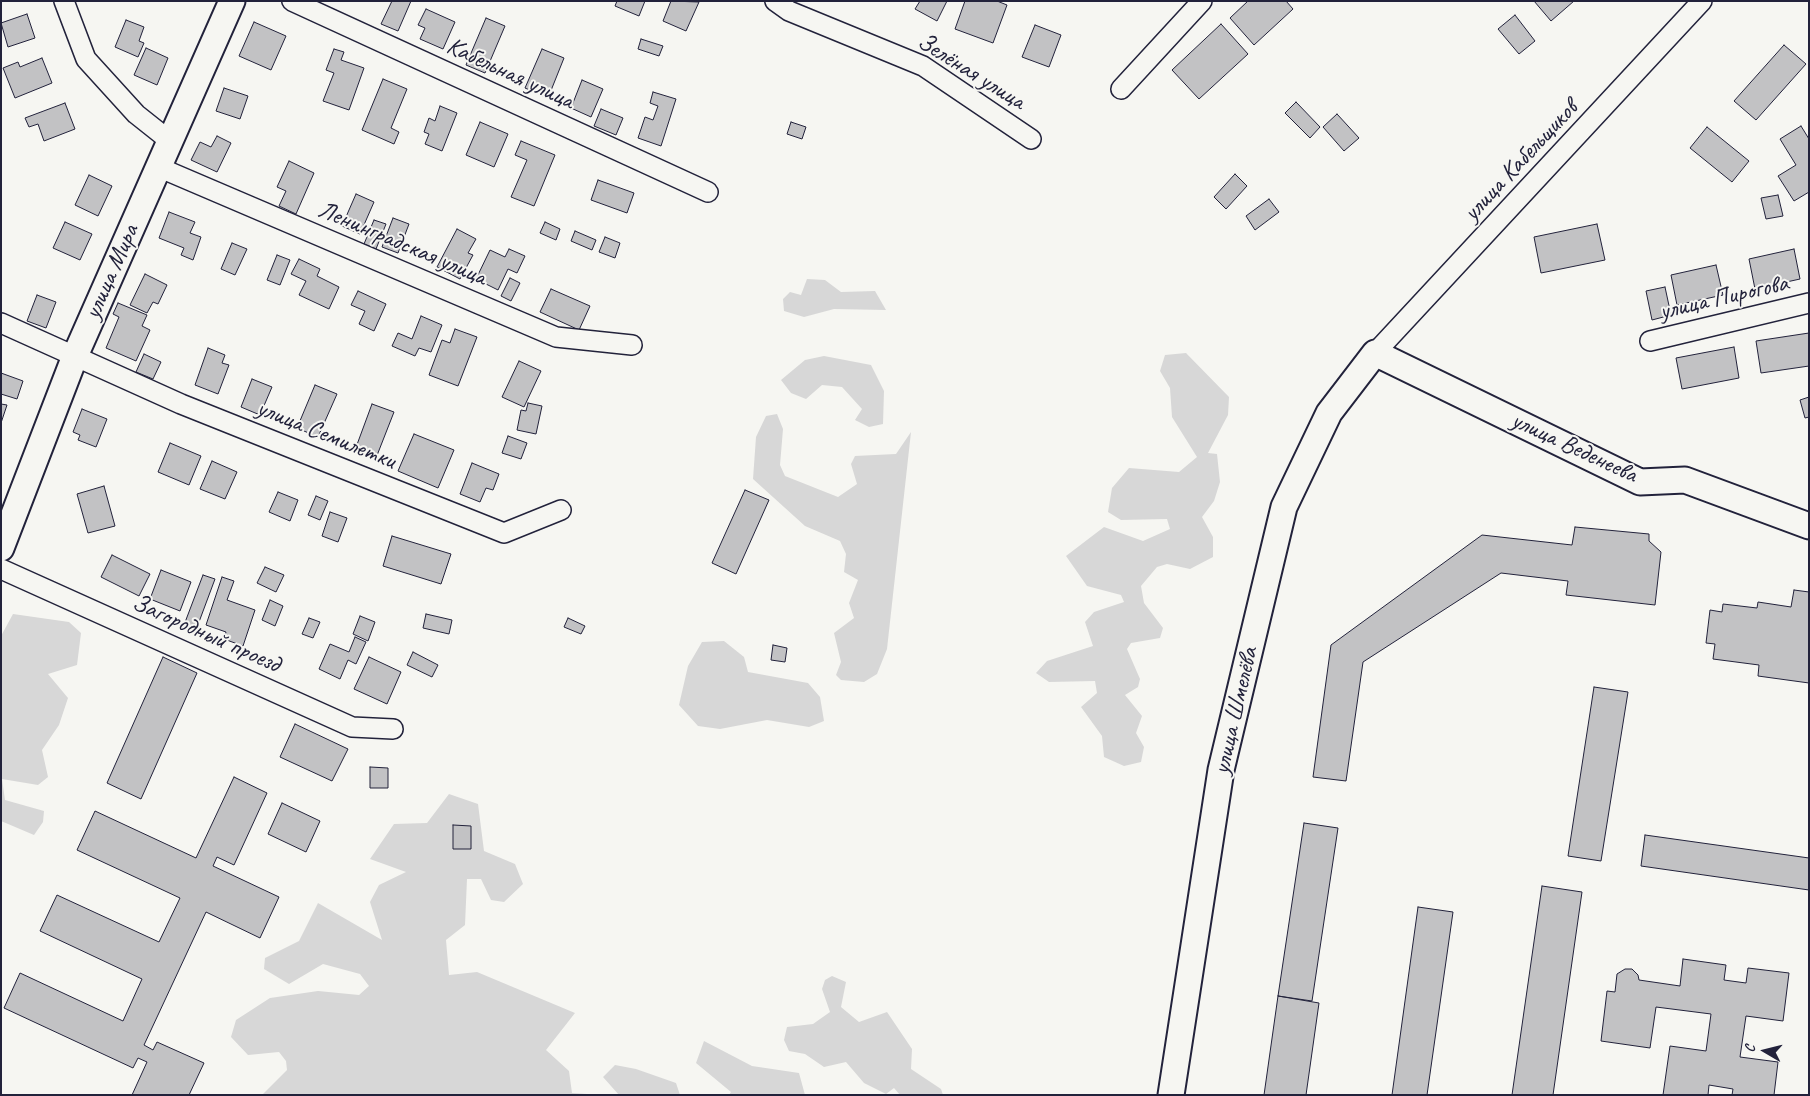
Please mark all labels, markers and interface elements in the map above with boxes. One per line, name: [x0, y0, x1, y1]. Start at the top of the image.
street label: Зелёная улица: [912, 27, 1030, 117]
street label: Кабельная улица: [442, 31, 578, 117]
street label: улица Кабельщиков: [1457, 94, 1585, 228]
street label: Ленинградская улица: [313, 195, 491, 293]
street label: улица Мира: [78, 220, 146, 324]
street label: улица Пирогова: [1657, 269, 1791, 327]
street label: улица Семилетки: [252, 394, 400, 476]
street label: улица Веденеева: [1506, 406, 1642, 490]
street label: Загородный проезд: [127, 588, 285, 680]
street label: улица Шмелёва: [1207, 645, 1265, 777]
north arrow: [1740, 1026, 1790, 1076]
text: С: [1741, 1044, 1759, 1053]

